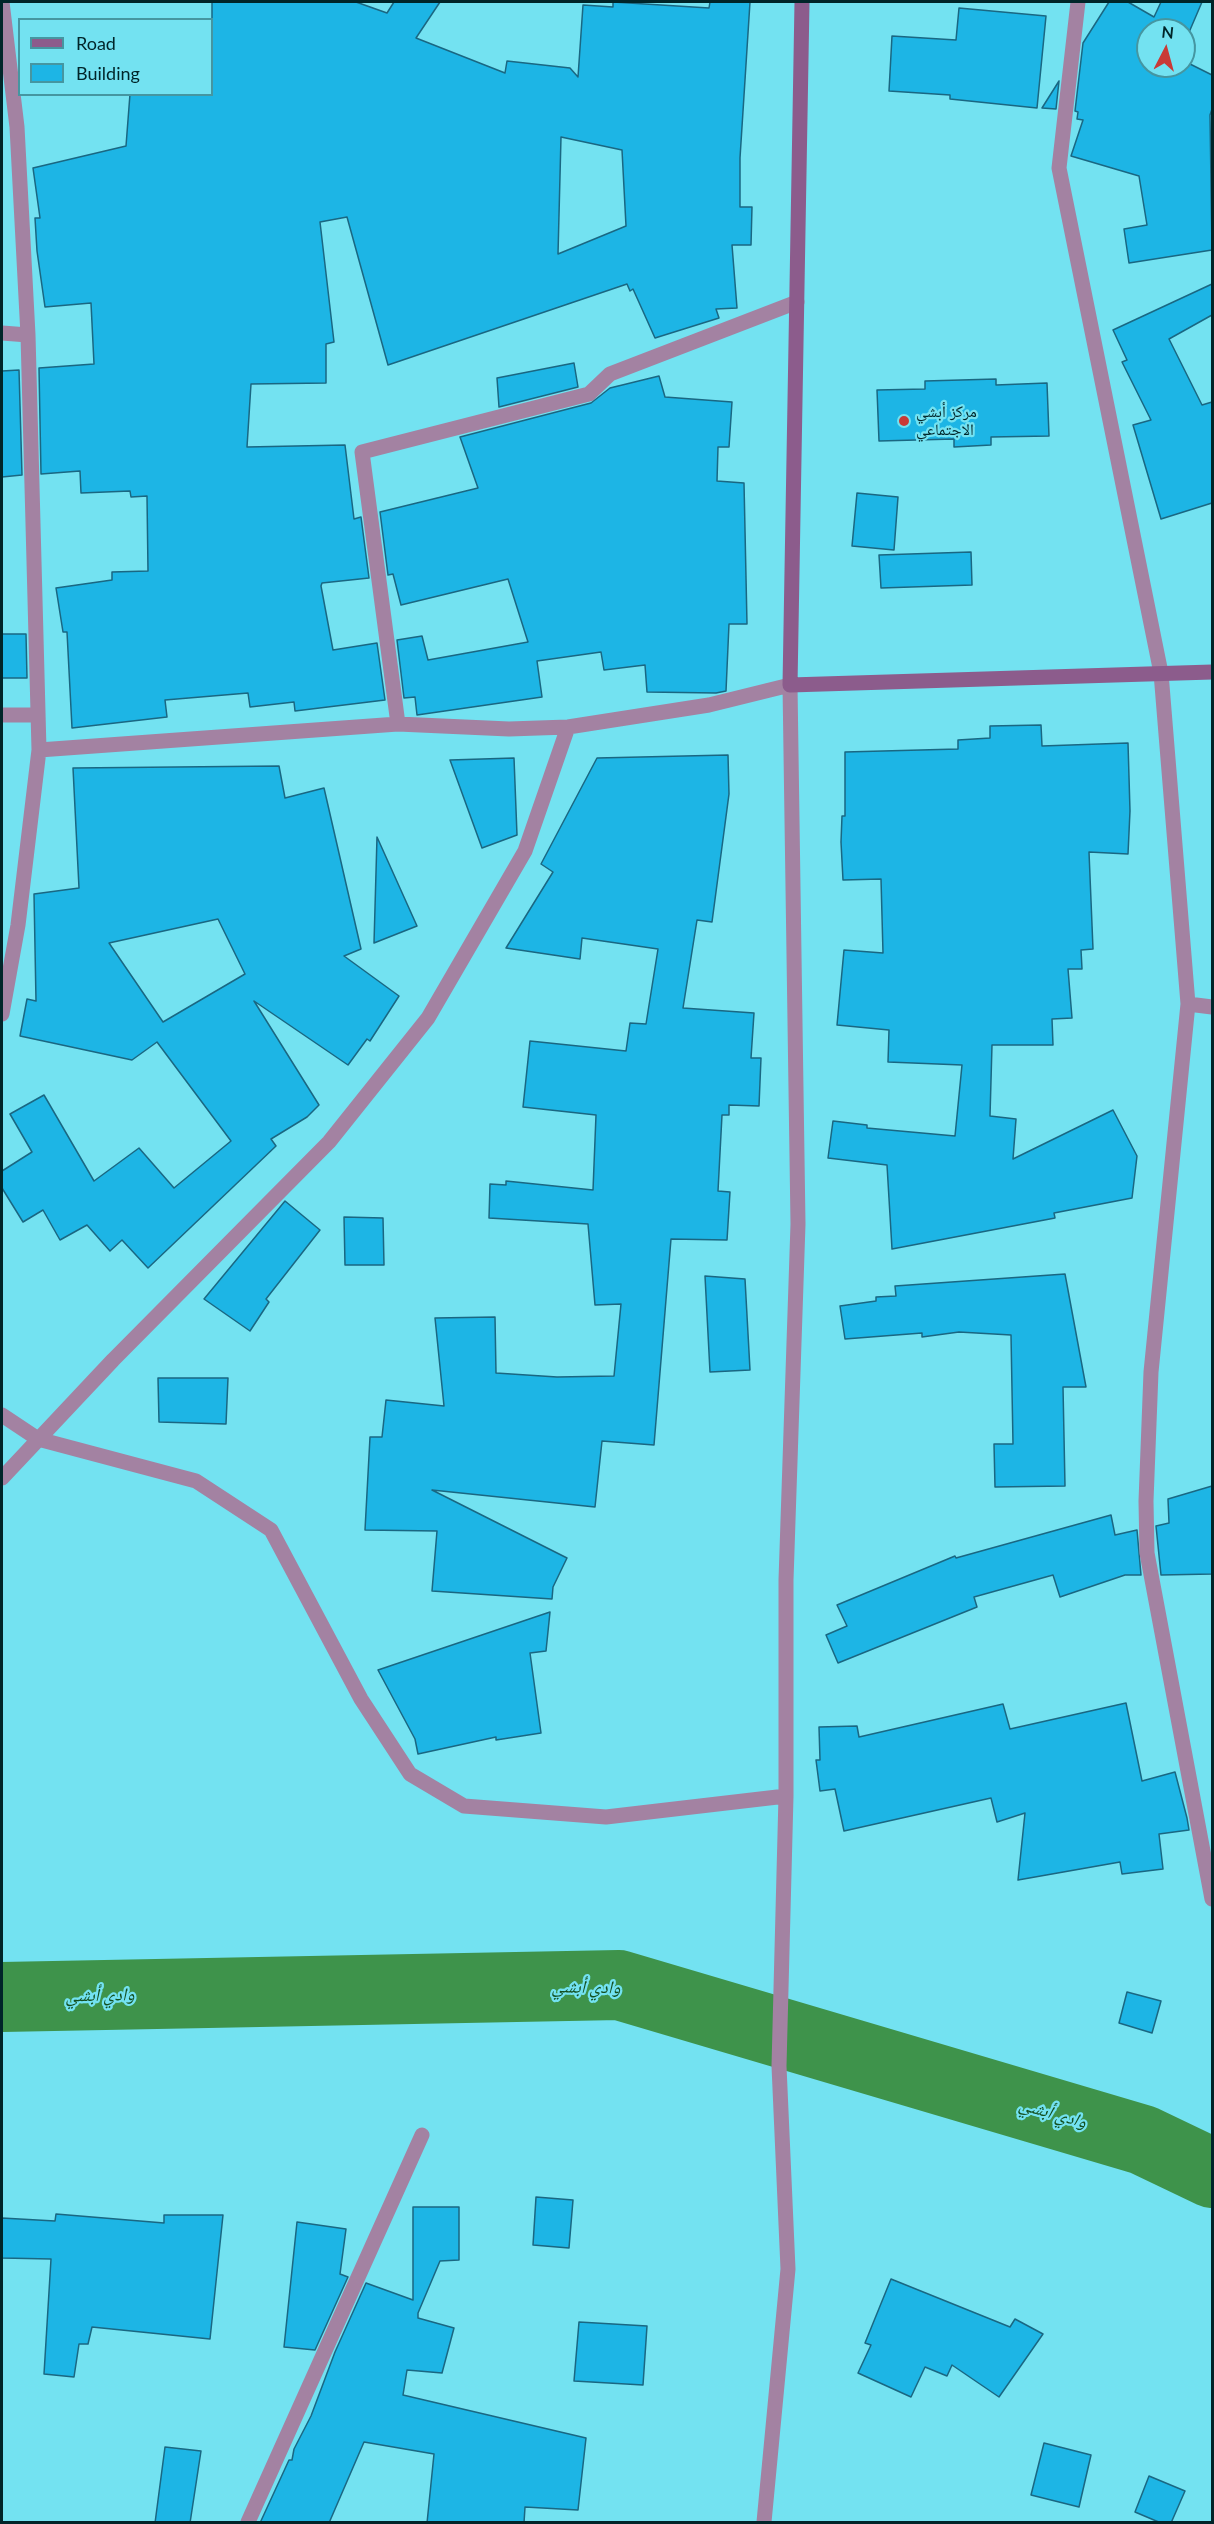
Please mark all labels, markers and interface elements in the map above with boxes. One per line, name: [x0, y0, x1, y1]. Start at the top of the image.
legend: [18, 18, 213, 96]
north arrow: [1136, 18, 1196, 78]
text: N: [1161, 21, 1175, 42]
text: Road: [76, 32, 116, 54]
text: Building: [76, 62, 140, 84]
place label: مركز أبشي الاجتماعي: [916, 402, 977, 440]
marker: مركز أبشي الاجتماعي: [897, 414, 911, 428]
water label: وادي أبشي: [551, 1976, 621, 1998]
water label: وادي أبشي: [65, 1984, 135, 2006]
water label: وادي أبشي: [1017, 2093, 1089, 2133]

